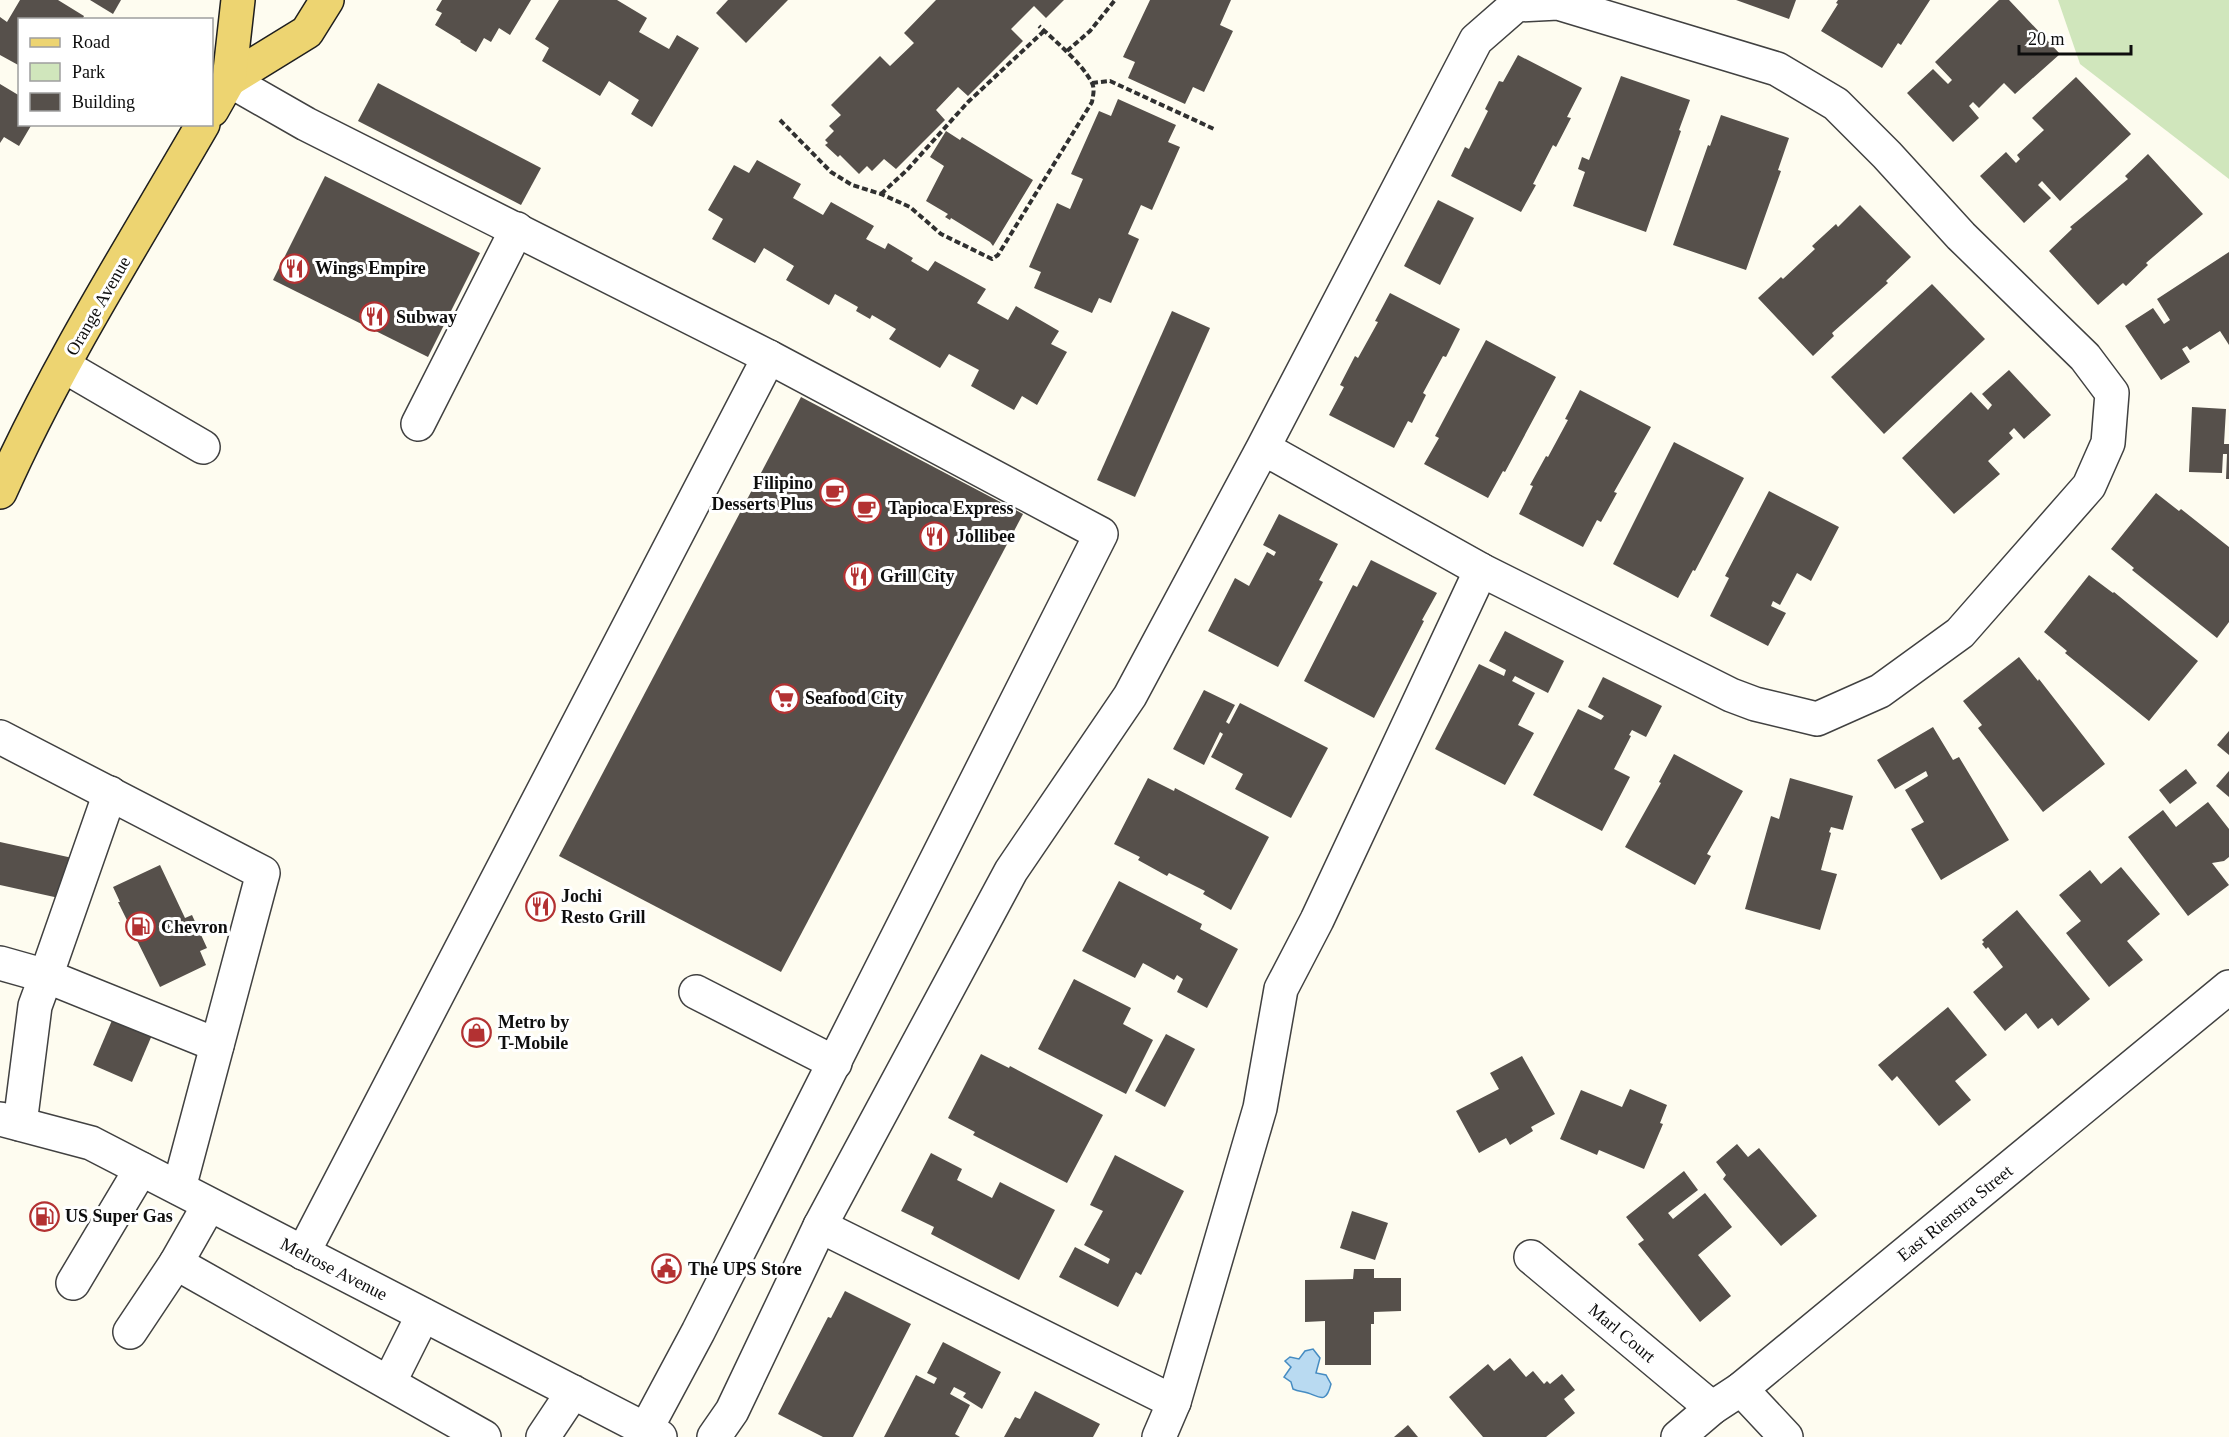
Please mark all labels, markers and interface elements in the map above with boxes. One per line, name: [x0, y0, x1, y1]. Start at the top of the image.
legend: [18, 18, 213, 126]
scale bar: [2019, 18, 2132, 56]
text: 20 m: [2028, 29, 2065, 49]
text: Road: [72, 32, 110, 52]
text: Park: [72, 62, 105, 82]
text: Building: [72, 92, 135, 112]
restaurant icon: Wings Empire: [278, 252, 310, 284]
street label: Orange Avenue: [62, 253, 134, 359]
place label: Wings Empire: [315, 258, 426, 278]
restaurant icon: Subway: [359, 301, 391, 333]
place label: Subway: [396, 307, 457, 327]
place label: Filipino Desserts Plus: [712, 473, 813, 514]
cafe icon: Filipino Desserts Plus: [818, 477, 850, 509]
cafe icon: Tapioca Express: [851, 492, 883, 524]
place label: Tapioca Express: [888, 498, 1014, 518]
restaurant icon: Jollibee: [919, 520, 951, 552]
place label: Jollibee: [956, 526, 1015, 546]
restaurant icon: Grill City: [843, 560, 875, 592]
place label: Grill City: [880, 566, 955, 586]
supermarket icon: Seafood City: [768, 682, 800, 714]
place label: Seafood City: [805, 688, 904, 708]
place label: Jochi Resto Grill: [561, 886, 645, 927]
restaurant icon: Jochi Resto Grill: [524, 890, 556, 922]
fuel station icon: Chevron: [124, 911, 156, 943]
place label: Chevron: [161, 917, 228, 937]
place label: Metro by T-Mobile: [498, 1012, 569, 1053]
shop icon: Metro by T-Mobile: [461, 1016, 493, 1048]
street label: East Rienstra Street: [1894, 1161, 2016, 1265]
fuel station icon: US Super Gas: [28, 1200, 60, 1232]
place label: US Super Gas: [65, 1206, 173, 1226]
street label: Melrose Avenue: [277, 1233, 391, 1305]
public building icon: The UPS Store: [651, 1253, 683, 1285]
place label: The UPS Store: [688, 1259, 802, 1279]
street label: Marl Court: [1585, 1299, 1659, 1367]

